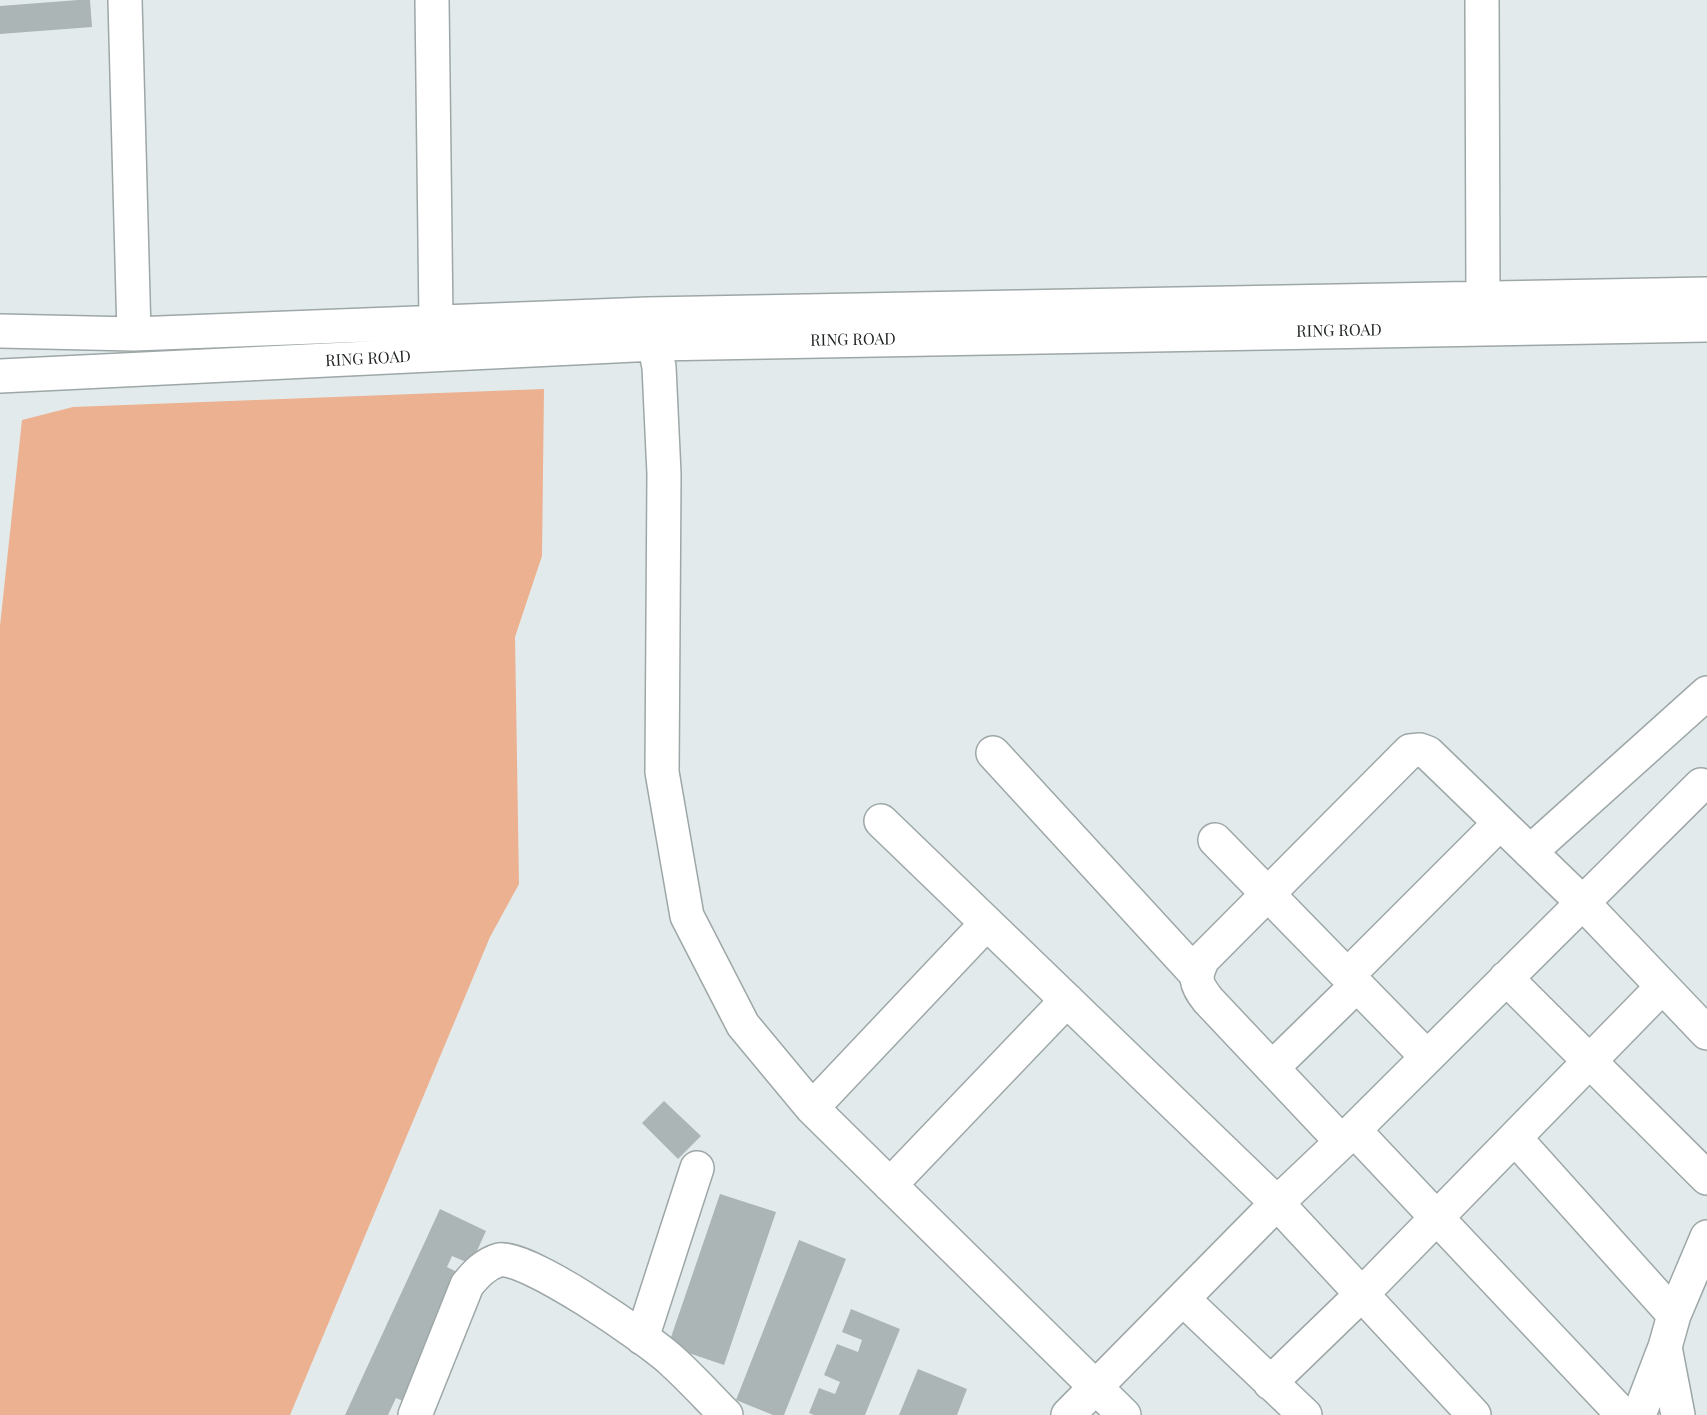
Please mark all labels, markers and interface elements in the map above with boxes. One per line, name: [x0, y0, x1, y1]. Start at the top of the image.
street label: RING ROAD: [1296, 321, 1382, 341]
street label: RING ROAD: [810, 330, 896, 350]
street label: RING ROAD: [325, 347, 411, 371]

